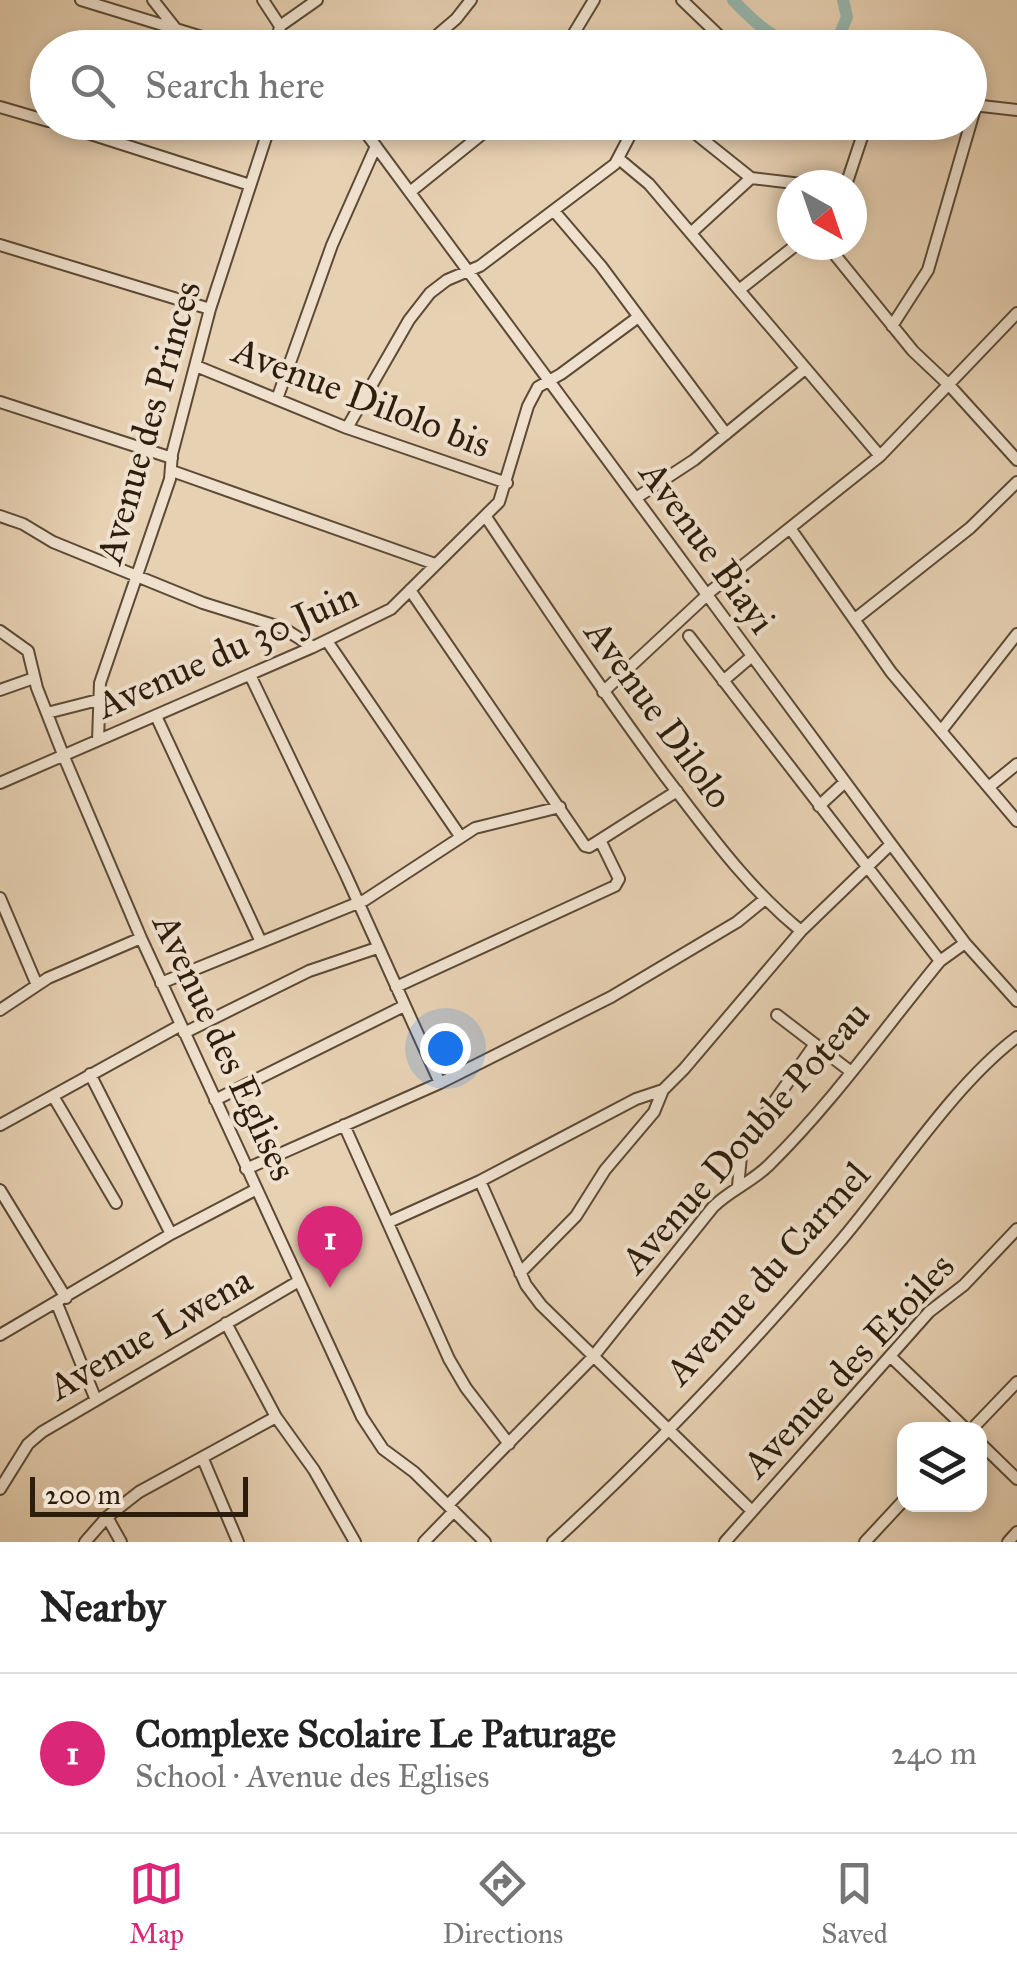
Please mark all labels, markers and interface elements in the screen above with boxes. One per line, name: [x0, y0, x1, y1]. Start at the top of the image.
search box: [30, 30, 987, 140]
icon: search: [65, 58, 120, 113]
text: Search here: [145, 62, 325, 108]
north arrow: [777, 170, 867, 260]
street label: Avenue des Princes: [85, 275, 210, 570]
street label: Avenue Dilolo bis: [225, 326, 497, 467]
street label: Avenue Biayi: [629, 450, 786, 642]
street label: Avenue du 30 Juin: [87, 572, 365, 730]
street label: Avenue Dilolo: [574, 609, 743, 817]
street label: Avenue des Eglises: [142, 905, 307, 1187]
street label: Avenue Double Poteau: [609, 991, 879, 1284]
your location: [420, 1023, 471, 1074]
street label: Avenue du Carmel: [654, 1152, 880, 1395]
pin: 1: [298, 1206, 362, 1288]
street label: Avenue des Etoiles: [731, 1243, 964, 1488]
street label: Avenue Lwena: [38, 1256, 261, 1411]
map controls: [897, 1422, 987, 1512]
button: layers: [897, 1422, 987, 1512]
scale bar: [30, 1472, 248, 1516]
text: 200 m: [45, 1477, 121, 1512]
text: Nearby: [40, 1581, 165, 1633]
text: Complexe Scolaire Le Paturage: [135, 1711, 616, 1757]
text: 1: [66, 1734, 79, 1773]
text: 240 m: [891, 1734, 977, 1773]
text: School · Avenue des Eglises: [135, 1757, 489, 1796]
tab: Map: [129, 1856, 184, 1951]
tab: Directions: [442, 1856, 563, 1951]
tab: Saved: [821, 1856, 888, 1951]

